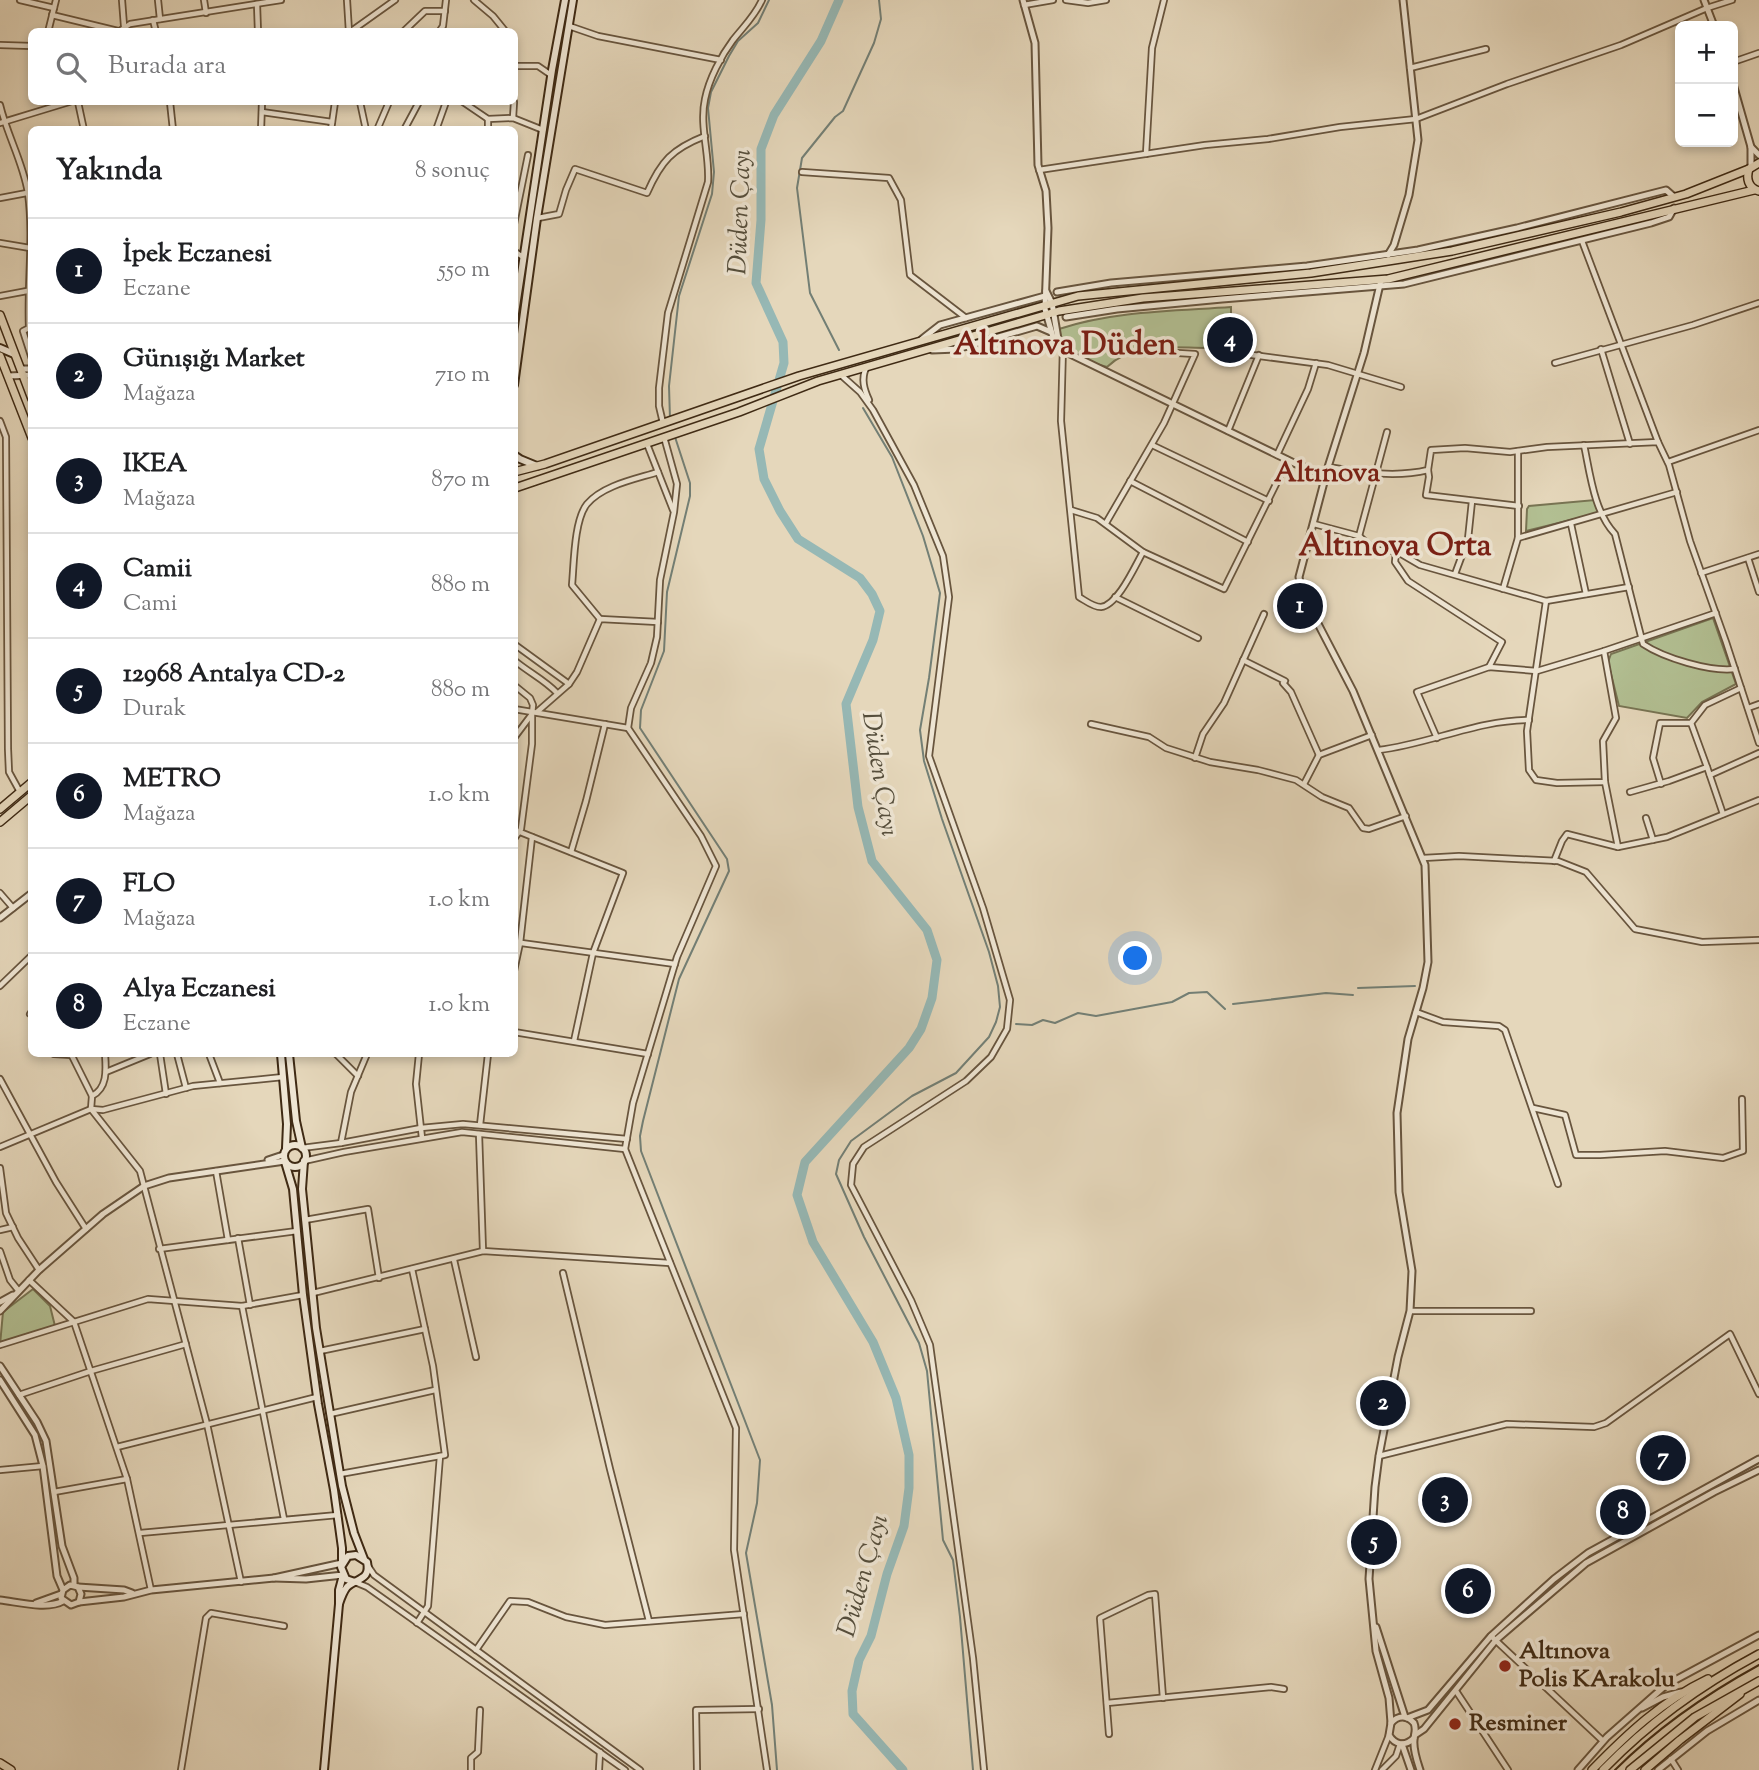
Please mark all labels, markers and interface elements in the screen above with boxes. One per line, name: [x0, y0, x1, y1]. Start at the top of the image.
map controls: [1675, 21, 1738, 147]
button: +: [1675, 21, 1738, 84]
search box: [28, 28, 518, 105]
icon: search: [52, 48, 90, 86]
text: Burada ara: [108, 48, 226, 85]
button: −: [1675, 84, 1738, 147]
water label: Düden Çayı: [720, 149, 762, 275]
text: Yakında: [56, 150, 162, 193]
text: 8 sonuç: [415, 155, 490, 188]
text: İpek Eczanesi: [123, 236, 272, 273]
text: 1: [75, 254, 83, 287]
text: 550 m: [438, 254, 490, 287]
text: Eczane: [123, 273, 191, 306]
pin: 4: [1207, 314, 1253, 366]
district label: Altınova Düden: [953, 323, 1177, 369]
text: Günışığı Market: [123, 341, 305, 378]
text: 2: [74, 359, 84, 392]
text: 710 m: [435, 359, 490, 392]
text: Mağaza: [123, 378, 196, 411]
text: IKEA: [123, 446, 187, 483]
district label: Altınova: [1274, 454, 1380, 494]
text: 3: [74, 464, 84, 497]
text: 870 m: [431, 464, 490, 497]
text: Mağaza: [123, 483, 196, 516]
district label: Altınova Orta: [1298, 524, 1492, 570]
text: Camii: [123, 551, 192, 588]
text: 4: [73, 569, 85, 602]
text: 880 m: [431, 569, 490, 602]
pin: 1: [1277, 580, 1323, 632]
text: Cami: [123, 588, 177, 621]
text: 12968 Antalya CD-2: [123, 656, 345, 693]
text: 5: [75, 674, 83, 707]
text: 880 m: [431, 674, 490, 707]
text: Durak: [123, 693, 186, 726]
water label: Düden Çayı: [851, 709, 907, 839]
text: METRO: [123, 761, 221, 798]
text: 6: [73, 779, 85, 812]
text: 1.0 km: [428, 779, 490, 812]
text: Mağaza: [123, 798, 196, 831]
text: FLO: [123, 866, 175, 903]
text: 7: [73, 884, 85, 917]
text: 1.0 km: [428, 884, 490, 917]
text: Mağaza: [123, 903, 196, 936]
your location: [1118, 941, 1152, 975]
text: Alya Eczanesi: [123, 971, 276, 1008]
text: 8: [73, 989, 85, 1022]
text: 1.0 km: [428, 989, 490, 1022]
text: Eczane: [123, 1008, 191, 1041]
pin: 2: [1360, 1377, 1406, 1429]
pin: 7: [1640, 1432, 1686, 1484]
pin: 3: [1422, 1474, 1468, 1526]
pin: 8: [1600, 1486, 1646, 1538]
water label: Düden Çayı: [829, 1510, 899, 1642]
pin: 5: [1351, 1516, 1397, 1568]
pin: 6: [1445, 1565, 1491, 1617]
place label: Altınova Polis KArakolu: [1519, 1635, 1675, 1697]
marker: Altınova Polis KArakolu: [1497, 1658, 1513, 1674]
place label: Resminer: [1469, 1707, 1568, 1741]
marker: Resminer: [1447, 1716, 1463, 1732]

